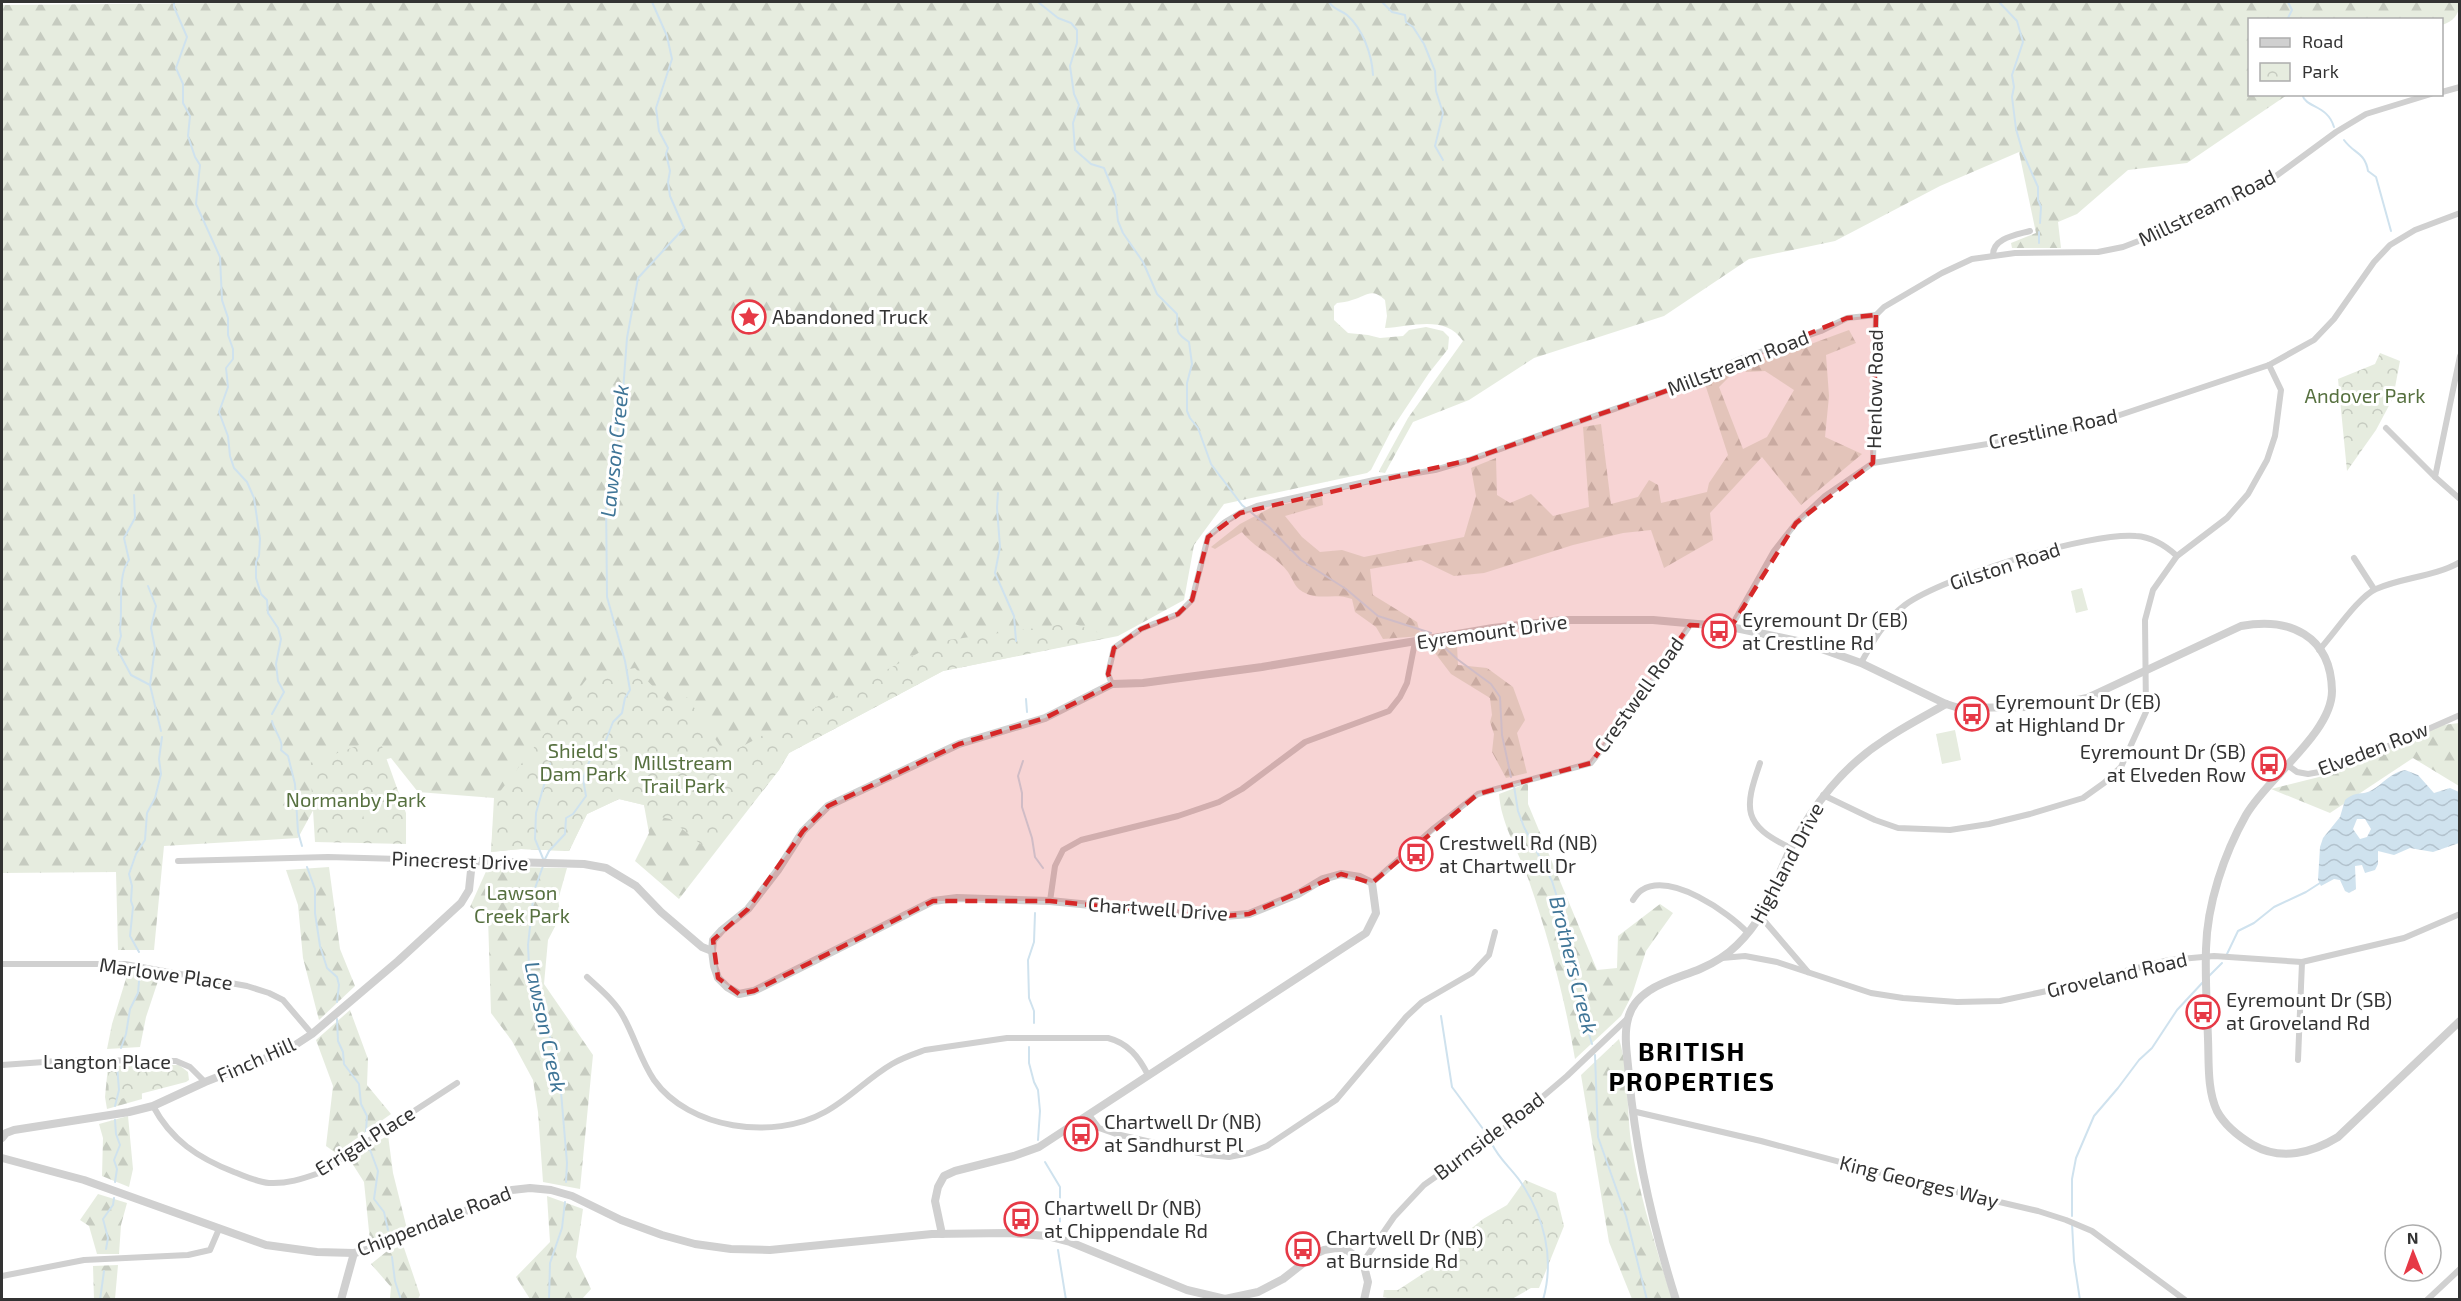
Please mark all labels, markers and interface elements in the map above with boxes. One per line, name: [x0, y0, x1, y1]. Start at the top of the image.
legend: [2248, 18, 2443, 96]
text: Road: [2302, 30, 2343, 52]
text: Park: [2302, 60, 2339, 82]
street label: Millstream Road: [2134, 164, 2279, 251]
place icon: Abandoned Truck: [731, 299, 767, 335]
place label: Abandoned Truck: [772, 304, 928, 328]
street label: Millstream Road: [1663, 324, 1812, 400]
street label: Henlow Road: [1861, 329, 1887, 449]
water label: Lawson Creek: [594, 383, 633, 518]
park label: Andover Park: [2305, 383, 2425, 407]
street label: Crestline Road: [1986, 403, 2120, 453]
street label: Gilston Road: [1946, 536, 2063, 594]
place label: Eyremount Dr (EB) at Crestline Rd: [1742, 607, 1908, 654]
street label: Eyremount Drive: [1415, 609, 1569, 653]
bus stop icon: Eyremount Dr (EB) at Crestline Rd: [1701, 613, 1737, 649]
street label: Crestwell Road: [1588, 632, 1688, 757]
place label: Eyremount Dr (EB) at Highland Dr: [1995, 689, 2161, 736]
bus stop icon: Eyremount Dr (EB) at Highland Dr: [1954, 696, 1990, 732]
street label: Elveden Row: [2314, 716, 2431, 780]
park label: Shield's Dam Park: [539, 738, 627, 785]
place label: Eyremount Dr (SB) at Elveden Row: [2080, 739, 2246, 786]
bus stop icon: Eyremount Dr (SB) at Elveden Row: [2251, 746, 2287, 782]
park label: Millstream Trail Park: [633, 750, 733, 797]
park label: Normanby Park: [286, 787, 426, 811]
street label: Highland Drive: [1744, 798, 1828, 927]
place label: Crestwell Rd (NB) at Chartwell Dr: [1439, 830, 1598, 877]
bus stop icon: Crestwell Rd (NB) at Chartwell Dr: [1398, 836, 1434, 872]
street label: Pinecrest Drive: [391, 846, 529, 874]
park label: Lawson Creek Park: [474, 880, 570, 927]
street label: Chartwell Drive: [1087, 891, 1229, 925]
water label: Brothers Creek: [1545, 893, 1604, 1036]
street label: Groveland Road: [2044, 946, 2189, 1002]
street label: Marlowe Place: [98, 952, 234, 994]
water label: Lawson Creek: [520, 959, 573, 1095]
place label: Eyremount Dr (SB) at Groveland Rd: [2226, 987, 2392, 1034]
bus stop icon: Eyremount Dr (SB) at Groveland Rd: [2185, 994, 2221, 1030]
street label: Finch Hill: [213, 1031, 299, 1087]
district label: BRITISH PROPERTIES: [1609, 1035, 1775, 1096]
street label: Langton Place: [43, 1049, 171, 1073]
street label: Burnside Road: [1429, 1086, 1548, 1184]
street label: Errigal Place: [310, 1100, 419, 1180]
place label: Chartwell Dr (NB) at Sandhurst Pl: [1104, 1109, 1262, 1156]
bus stop icon: Chartwell Dr (NB) at Sandhurst Pl: [1063, 1116, 1099, 1152]
street label: King Georges Way: [1837, 1150, 2002, 1212]
street label: Chippendale Road: [353, 1180, 514, 1261]
place label: Chartwell Dr (NB) at Chippendale Rd: [1044, 1195, 1208, 1242]
bus stop icon: Chartwell Dr (NB) at Chippendale Rd: [1003, 1201, 1039, 1237]
north arrow: [2383, 1223, 2443, 1283]
place label: Chartwell Dr (NB) at Burnside Rd: [1326, 1225, 1484, 1272]
text: N: [2407, 1228, 2419, 1247]
bus stop icon: Chartwell Dr (NB) at Burnside Rd: [1285, 1231, 1321, 1267]

